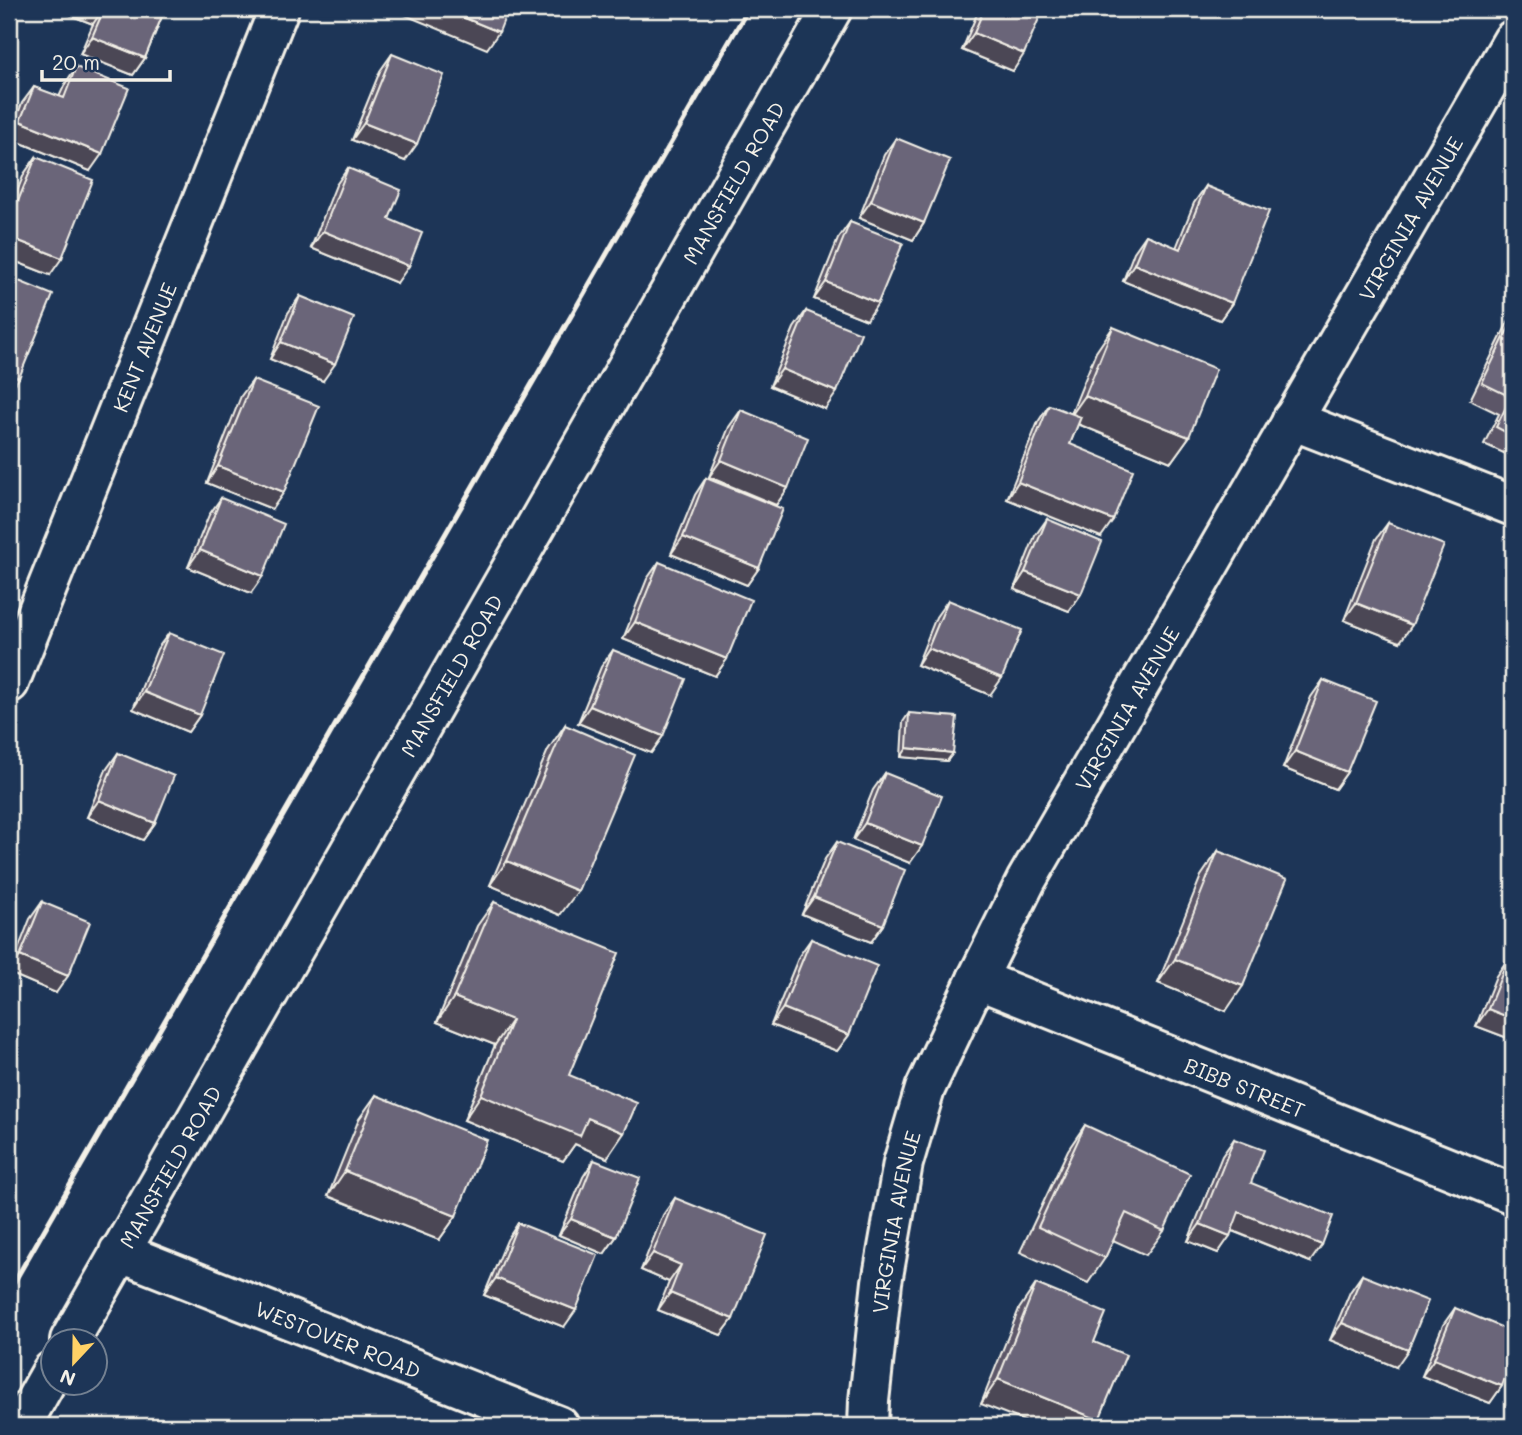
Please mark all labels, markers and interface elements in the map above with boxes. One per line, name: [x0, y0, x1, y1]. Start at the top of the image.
scale bar: [42, 38, 170, 82]
text: 20 m: [52, 48, 100, 75]
street label: MANSFIELD ROAD: [676, 96, 790, 268]
street label: VIRGINIA AVENUE: [1352, 131, 1468, 305]
street label: KENT AVENUE: [106, 278, 182, 416]
street label: MANSFIELD ROAD: [393, 589, 508, 761]
street label: VIRGINIA AVENUE: [1068, 621, 1184, 795]
street label: BIBB STREET: [1181, 1050, 1310, 1123]
street label: MANSFIELD ROAD: [112, 1080, 227, 1253]
street label: VIRGINIA AVENUE: [865, 1127, 925, 1315]
street label: WESTOVER ROAD: [252, 1294, 425, 1384]
north arrow: [38, 1326, 108, 1396]
text: N: [56, 1364, 79, 1393]

